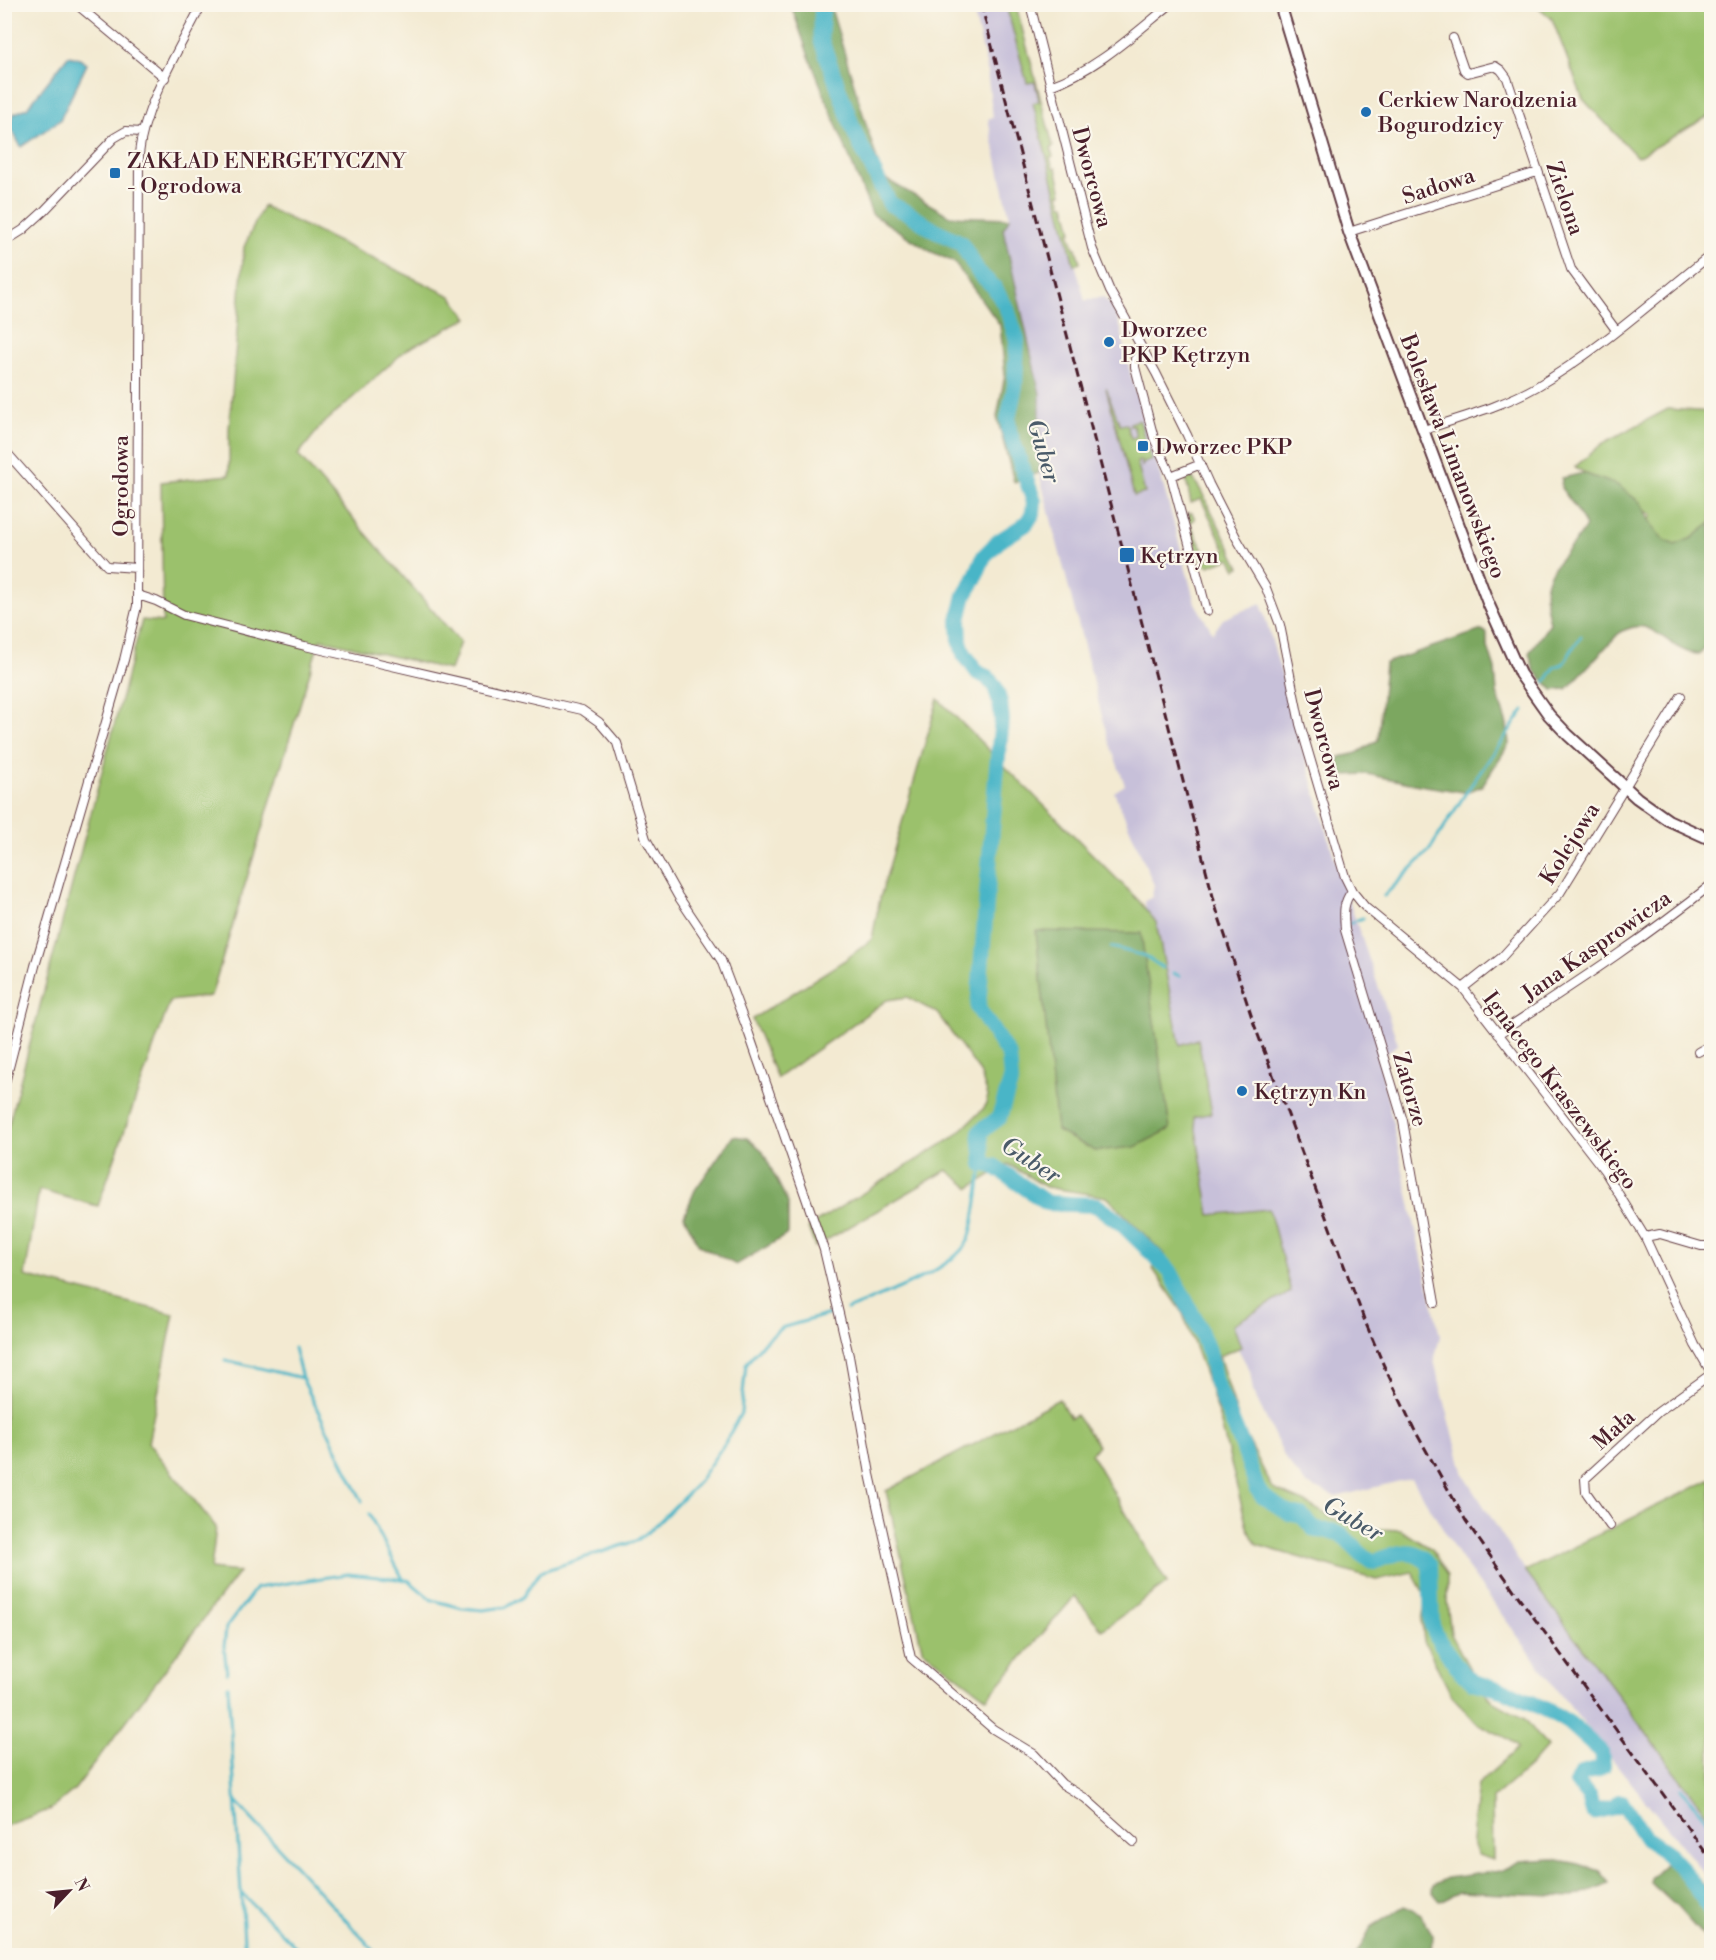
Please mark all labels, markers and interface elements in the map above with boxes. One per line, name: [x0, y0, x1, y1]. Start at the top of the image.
place label: Cerkiew Narodzenia Bogurodzicy: [1377, 87, 1578, 139]
marker: Cerkiew Narodzenia Bogurodzicy: [1359, 105, 1373, 119]
street label: Dworcowa: [1065, 124, 1118, 232]
place label: ZAKŁAD ENERGETYCZNY - Ogrodowa: [127, 148, 407, 200]
street label: Zielona: [1539, 158, 1590, 240]
street label: Sadowa: [1399, 162, 1479, 211]
marker: ZAKŁAD ENERGETYCZNY - Ogrodowa: [108, 166, 122, 180]
place label: Dworzec PKP Kętrzyn: [1121, 317, 1250, 369]
street label: Bolesława Limanowskiego: [1393, 330, 1512, 583]
marker: Dworzec PKP Kętrzyn: [1102, 335, 1116, 349]
water label: Guber: [1020, 416, 1067, 488]
street label: Ogrodowa: [108, 434, 135, 537]
place label: Dworzec PKP: [1155, 434, 1292, 461]
marker: Dworzec PKP: [1136, 439, 1150, 453]
place label: Kętrzyn: [1140, 543, 1219, 570]
marker: Kętrzyn: [1118, 546, 1136, 564]
street label: Dworcowa: [1297, 686, 1350, 794]
street label: Kolejowa: [1535, 797, 1606, 890]
street label: Jana Kasprowicza: [1516, 884, 1677, 1008]
street label: Ignacego Kraszewskiego: [1476, 987, 1643, 1195]
street label: Zatorze: [1386, 1049, 1433, 1130]
place label: Kętrzyn Kn: [1254, 1079, 1366, 1106]
marker: Kętrzyn Kn: [1235, 1084, 1249, 1098]
water label: Guber: [995, 1130, 1067, 1192]
street label: Mała: [1587, 1403, 1642, 1456]
water label: Guber: [1317, 1491, 1389, 1550]
north arrow: [39, 1861, 99, 1921]
text: N: [70, 1875, 93, 1895]

